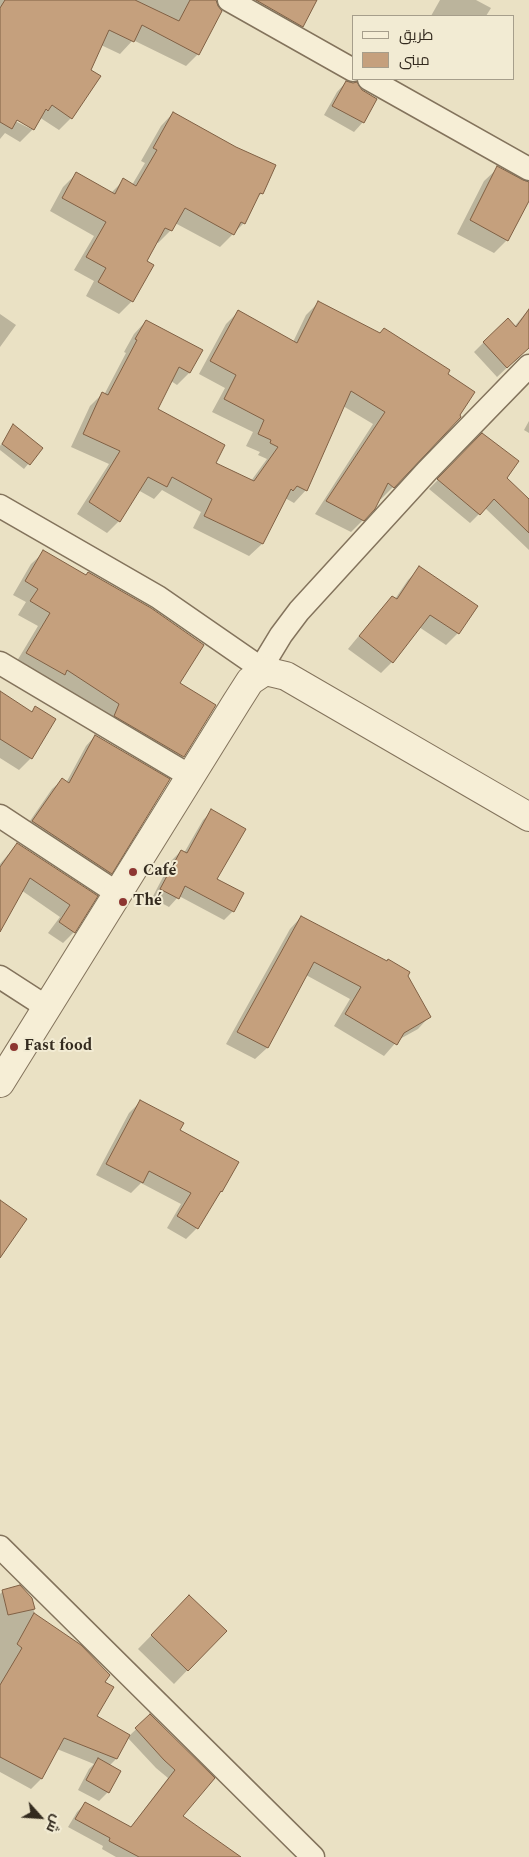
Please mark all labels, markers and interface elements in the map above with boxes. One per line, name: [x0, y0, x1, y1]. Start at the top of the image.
legend: [352, 15, 514, 80]
text: طريق: [399, 24, 433, 47]
text: مبنى: [399, 49, 430, 72]
place label: Café: [143, 862, 176, 882]
marker: Café: [127, 866, 139, 878]
place label: Thé: [133, 892, 162, 912]
marker: Thé: [117, 896, 129, 908]
place label: Fast food: [24, 1037, 92, 1057]
marker: Fast food: [8, 1041, 20, 1053]
north arrow: [15, 1792, 65, 1842]
text: ش: [41, 1811, 67, 1836]

